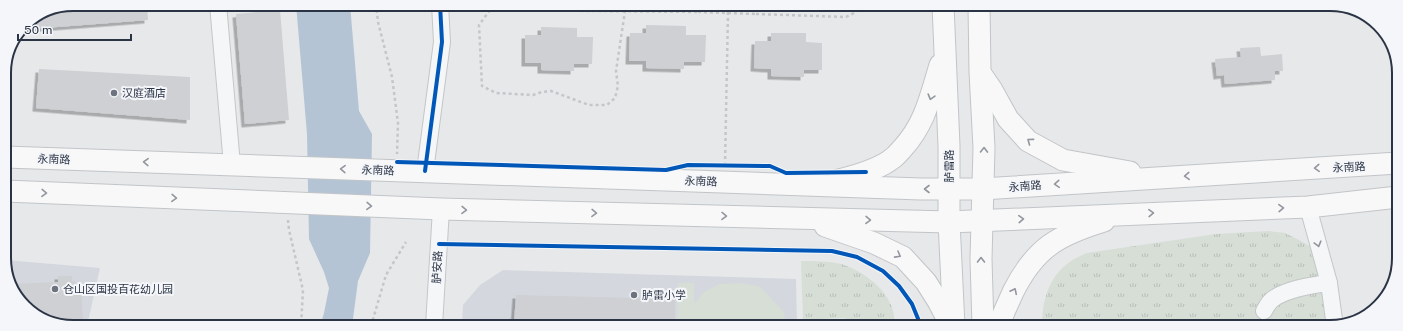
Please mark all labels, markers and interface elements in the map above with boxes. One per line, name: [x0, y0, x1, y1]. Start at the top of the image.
scale bar: [18, 16, 131, 42]
text: 50 m: [24, 23, 52, 37]
place label: 汉庭酒店: [122, 87, 166, 99]
marker: 汉庭酒店: [109, 88, 119, 98]
one-way arrow: [927, 93, 936, 100]
one-way arrow: [1028, 139, 1035, 146]
one-way arrow: [980, 147, 988, 153]
street label: 胪雷路: [943, 150, 955, 183]
street label: 永南路: [37, 152, 71, 166]
one-way arrow: [143, 158, 149, 166]
street label: 永南路: [1332, 160, 1366, 174]
street label: 永南路: [361, 163, 395, 177]
one-way arrow: [340, 164, 346, 173]
one-way arrow: [1314, 164, 1320, 173]
one-way arrow: [1184, 172, 1190, 181]
street label: 永南路: [684, 174, 718, 188]
street label: 永南路: [1008, 179, 1042, 193]
one-way arrow: [1054, 180, 1060, 189]
one-way arrow: [924, 185, 930, 193]
one-way arrow: [41, 188, 47, 197]
one-way arrow: [171, 194, 177, 202]
one-way arrow: [366, 202, 372, 210]
one-way arrow: [1278, 203, 1284, 212]
one-way arrow: [461, 205, 467, 214]
one-way arrow: [1148, 208, 1154, 217]
one-way arrow: [591, 209, 597, 217]
one-way arrow: [721, 212, 727, 220]
one-way arrow: [1018, 214, 1024, 223]
one-way arrow: [865, 216, 871, 224]
one-way arrow: [1313, 241, 1322, 248]
street label: 胪安路: [430, 250, 444, 284]
one-way arrow: [894, 250, 901, 257]
one-way arrow: [977, 257, 985, 263]
place label: 仓山区国投百花幼儿园: [63, 283, 173, 295]
marker: 仓山区国投百花幼儿园: [50, 284, 60, 294]
one-way arrow: [1009, 287, 1017, 295]
place label: 胪雷小学: [642, 289, 686, 301]
marker: 胪雷小学: [629, 290, 639, 300]

